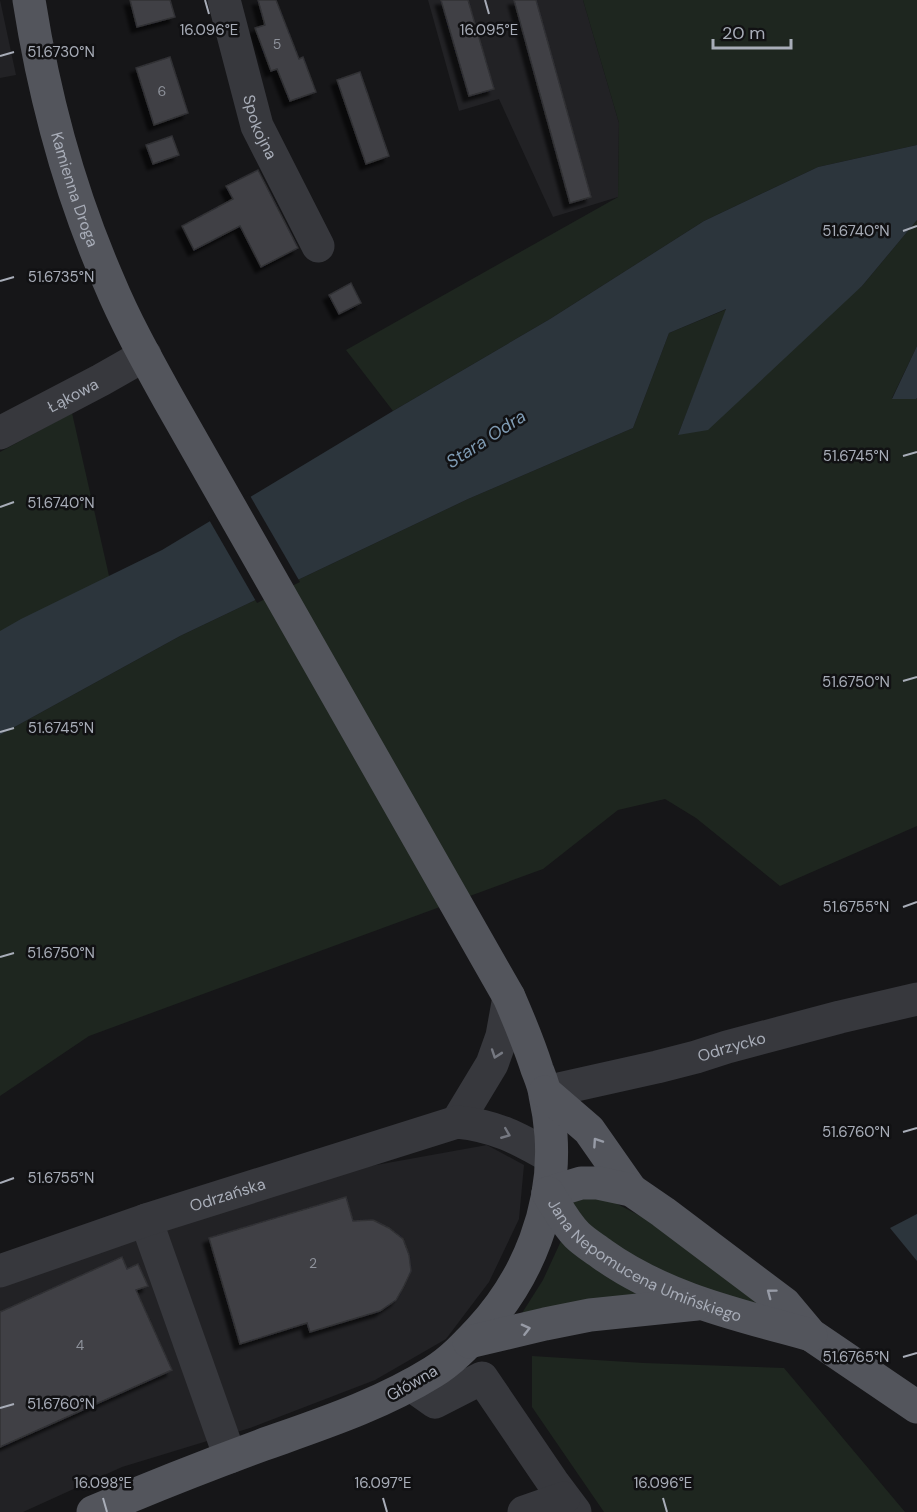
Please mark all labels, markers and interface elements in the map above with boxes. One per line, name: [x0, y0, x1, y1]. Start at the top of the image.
scale bar: [713, 12, 791, 50]
text: 16.096°E: [180, 20, 238, 40]
text: 16.095°E: [460, 20, 518, 40]
text: 20 m: [722, 21, 765, 45]
house number: 5: [273, 35, 281, 53]
text: 51.6730°N: [27, 42, 95, 62]
house number: 6: [158, 82, 166, 100]
street label: Spokojna: [239, 92, 282, 162]
street label: Kamienna Droga: [47, 129, 104, 250]
text: 51.6740°N: [822, 221, 890, 241]
text: 51.6735°N: [28, 267, 94, 287]
street label: Łąkowa: [43, 373, 102, 417]
water label: Stara Odra: [441, 404, 531, 474]
text: 51.6745°N: [823, 446, 889, 466]
text: 51.6740°N: [27, 493, 95, 513]
text: 51.6750°N: [822, 672, 890, 692]
text: 51.6745°N: [28, 718, 94, 738]
text: 51.6755°N: [823, 897, 889, 917]
text: 51.6750°N: [27, 943, 95, 963]
street label: Odrzycko: [695, 1027, 768, 1066]
one-way arrow: [490, 1048, 503, 1059]
text: 51.6760°N: [822, 1122, 890, 1142]
one-way arrow: [501, 1126, 511, 1139]
one-way arrow: [593, 1138, 604, 1149]
text: 51.6755°N: [28, 1168, 94, 1188]
street label: Odrzańska: [187, 1173, 268, 1216]
street label: Jana Nepomucena Umińskiego: [543, 1195, 744, 1326]
house number: 2: [309, 1254, 317, 1272]
one-way arrow: [766, 1289, 777, 1300]
one-way arrow: [521, 1323, 531, 1336]
house number: 4: [76, 1336, 85, 1354]
text: 51.6765°N: [823, 1347, 889, 1367]
street label: Główna: [383, 1360, 441, 1406]
text: 51.6760°N: [27, 1394, 95, 1414]
text: 16.098°E: [74, 1473, 132, 1493]
text: 16.097°E: [355, 1473, 411, 1493]
text: 16.096°E: [634, 1473, 692, 1493]

